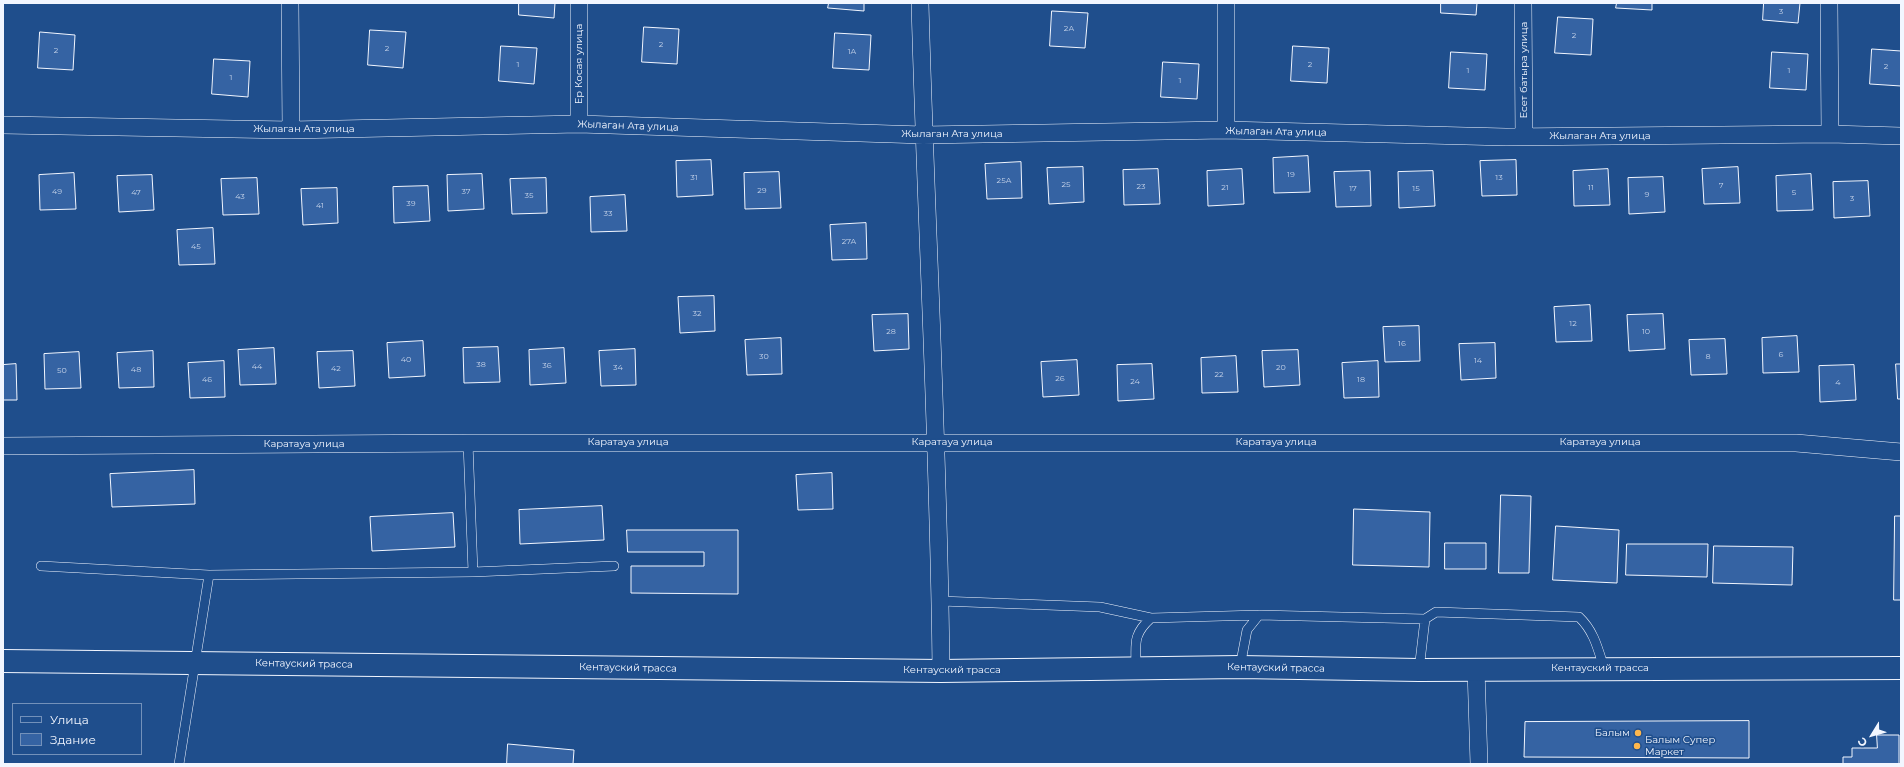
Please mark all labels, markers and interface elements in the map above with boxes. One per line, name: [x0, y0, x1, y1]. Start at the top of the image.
house number: 3: [1779, 7, 1783, 17]
street label: Есет батыра улица: [1518, 22, 1530, 118]
street label: Ер Косая улица: [573, 24, 585, 104]
house number: 2A: [1064, 24, 1074, 34]
house number: 2: [1572, 31, 1576, 41]
house number: 2: [659, 40, 663, 50]
house number: 2: [385, 44, 389, 54]
house number: 2: [54, 46, 58, 56]
house number: 1A: [848, 47, 856, 57]
house number: 1: [517, 60, 519, 70]
house number: 2: [1308, 60, 1312, 70]
house number: 2: [1884, 62, 1888, 72]
house number: 1: [1467, 66, 1469, 76]
house number: 1: [1788, 66, 1790, 76]
house number: 1: [230, 73, 232, 83]
house number: 1: [1179, 76, 1181, 86]
street label: Жылаган Ата улица: [577, 118, 679, 134]
street label: Жылаган Ата улица: [253, 123, 355, 135]
street label: Жылаган Ата улица: [1225, 125, 1327, 139]
street label: Жылаган Ата улица: [901, 128, 1003, 140]
street label: Жылаган Ата улица: [1549, 130, 1651, 142]
house number: 19: [1287, 170, 1295, 180]
house number: 31: [690, 173, 698, 183]
house number: 13: [1495, 173, 1503, 183]
house number: 25A: [997, 176, 1011, 186]
house number: 25: [1061, 180, 1071, 190]
house number: 7: [1719, 181, 1723, 191]
house number: 23: [1136, 182, 1146, 192]
house number: 21: [1221, 183, 1229, 193]
house number: 11: [1588, 183, 1594, 193]
house number: 17: [1349, 184, 1357, 194]
house number: 15: [1412, 184, 1420, 194]
house number: 29: [757, 186, 767, 196]
house number: 49: [52, 187, 62, 197]
house number: 37: [461, 187, 471, 197]
house number: 47: [131, 188, 141, 198]
house number: 5: [1792, 188, 1796, 198]
house number: 9: [1645, 190, 1649, 200]
house number: 35: [525, 191, 533, 201]
house number: 43: [235, 192, 245, 202]
house number: 3: [1850, 194, 1854, 204]
house number: 39: [406, 199, 416, 209]
house number: 41: [316, 201, 324, 211]
house number: 33: [604, 209, 612, 219]
house number: 27A: [842, 237, 856, 247]
house number: 45: [191, 242, 201, 252]
house number: 32: [692, 309, 702, 319]
house number: 12: [1569, 319, 1577, 329]
house number: 28: [886, 327, 896, 337]
house number: 10: [1642, 327, 1650, 337]
house number: 16: [1398, 339, 1406, 349]
house number: 6: [1779, 350, 1783, 360]
house number: 30: [759, 352, 769, 362]
house number: 8: [1705, 352, 1711, 362]
house number: 40: [401, 355, 411, 365]
house number: 14: [1474, 356, 1482, 366]
house number: 38: [476, 360, 486, 370]
house number: 36: [542, 361, 552, 371]
house number: 44: [252, 362, 262, 372]
house number: 34: [613, 363, 623, 373]
house number: 20: [1276, 363, 1286, 373]
house number: 42: [331, 364, 341, 374]
house number: 48: [131, 365, 141, 375]
house number: 50: [57, 366, 67, 376]
house number: 22: [1214, 370, 1224, 380]
house number: 26: [1055, 374, 1065, 384]
house number: 46: [202, 375, 212, 385]
house number: 18: [1357, 375, 1365, 385]
house number: 24: [1130, 377, 1140, 387]
house number: 4: [1835, 378, 1841, 388]
street label: Каратауа улица: [588, 436, 668, 448]
street label: Каратауа улица: [912, 436, 992, 448]
street label: Каратауа улица: [1236, 436, 1316, 448]
street label: Каратауа улица: [1560, 436, 1640, 448]
street label: Каратауа улица: [264, 438, 344, 450]
street label: Кентауский трасса: [255, 657, 353, 671]
street label: Кентауский трасса: [579, 661, 677, 675]
street label: Кентауский трасса: [1227, 661, 1325, 675]
street label: Кентауский трасса: [1551, 662, 1649, 674]
street label: Кентауский трасса: [903, 664, 1001, 676]
legend: [12, 703, 142, 755]
text: Улица: [50, 712, 89, 727]
north arrow: [1852, 715, 1892, 755]
place label: Балым: [1595, 727, 1630, 739]
marker: Балым: [1633, 728, 1643, 738]
text: Здание: [50, 732, 96, 747]
place label: Балым Супер Маркет: [1645, 734, 1715, 758]
text: С: [1854, 735, 1870, 750]
marker: Балым Супер Маркет: [1632, 741, 1642, 751]

